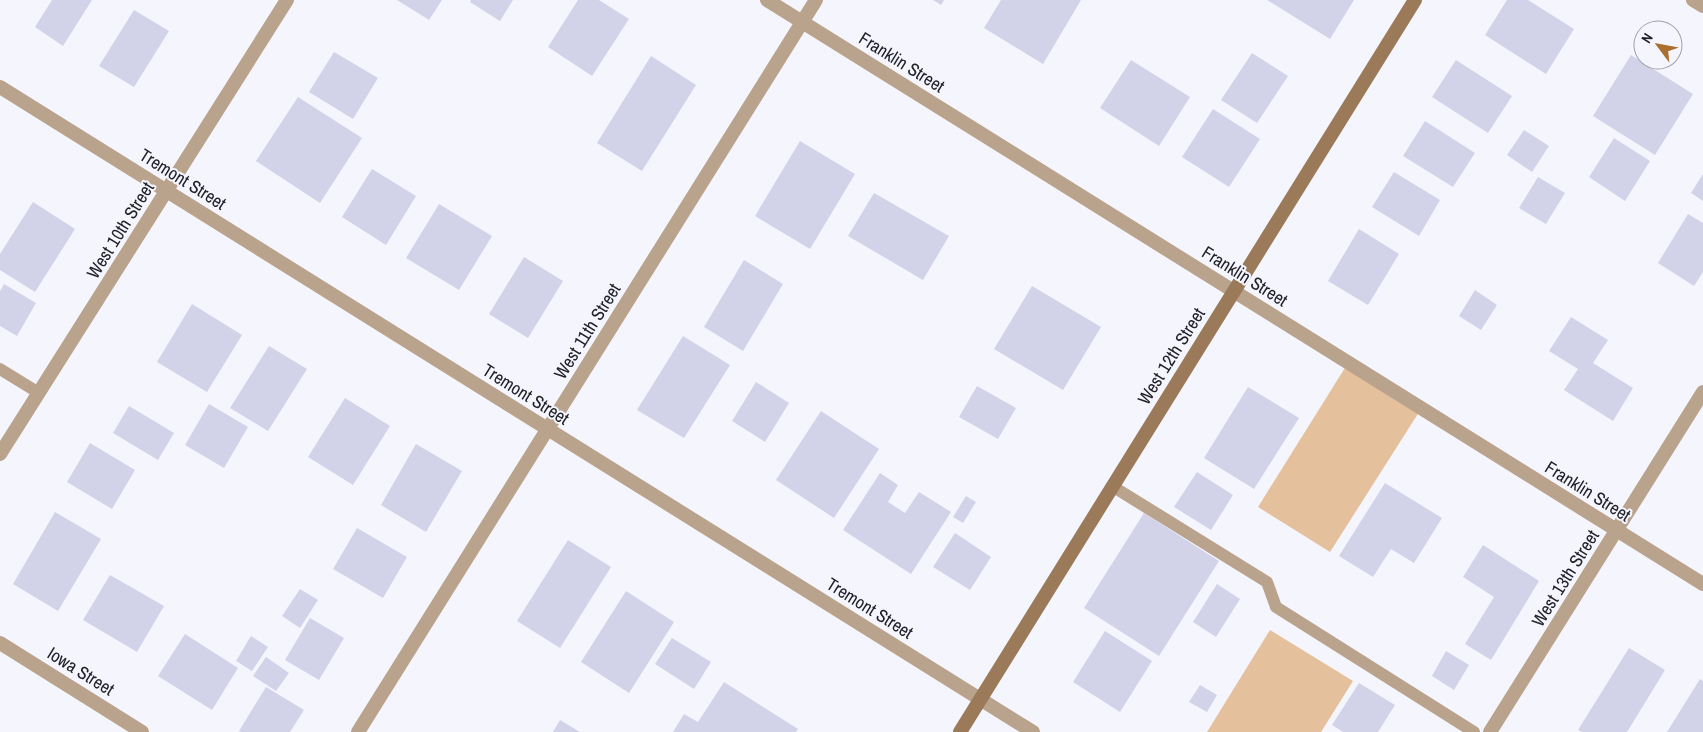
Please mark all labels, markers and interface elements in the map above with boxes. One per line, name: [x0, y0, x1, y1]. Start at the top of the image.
north arrow: [1633, 20, 1683, 70]
street label: Franklin Street: [854, 26, 950, 98]
text: N: [1637, 30, 1657, 46]
street label: Tremont Street: [135, 142, 231, 216]
street label: West 10th Street: [80, 177, 160, 283]
street label: Franklin Street: [1197, 240, 1293, 312]
street label: West 11th Street: [548, 278, 626, 384]
street label: West 12th Street: [1131, 303, 1211, 409]
street label: Tremont Street: [478, 357, 574, 431]
street label: Franklin Street: [1540, 455, 1636, 527]
street label: West 13th Street: [1525, 525, 1605, 631]
street label: Tremont Street: [822, 571, 918, 645]
street label: Iowa Street: [43, 641, 119, 701]

